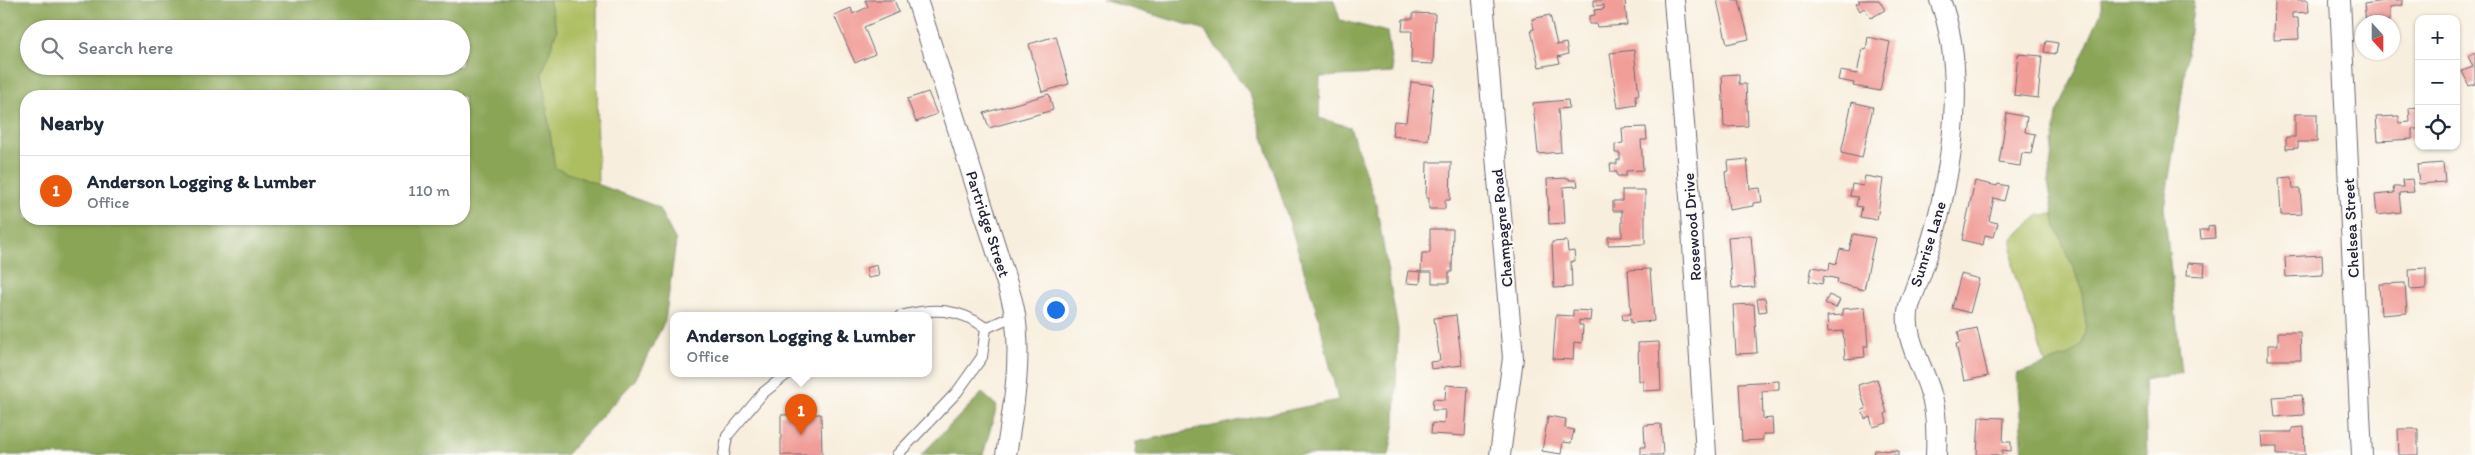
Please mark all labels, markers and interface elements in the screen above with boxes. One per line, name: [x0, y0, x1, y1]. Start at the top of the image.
north arrow: [2355, 15, 2400, 60]
map controls: [2415, 15, 2460, 150]
button: +: [2415, 15, 2460, 60]
search box: [20, 20, 470, 75]
icon: search: [38, 34, 66, 62]
text: Search here: [78, 36, 173, 59]
button: −: [2415, 60, 2460, 105]
button: locate: [2415, 105, 2460, 150]
text: Nearby: [40, 110, 104, 135]
street label: Partridge Street: [962, 168, 1014, 280]
street label: Champagne Road: [1487, 168, 1517, 288]
text: Anderson Logging & Lumber: [87, 170, 316, 193]
street label: Rosewood Drive: [1679, 172, 1705, 282]
street label: Chelsea Street: [2339, 178, 2363, 278]
text: 1: [52, 181, 60, 200]
text: 110 m: [408, 181, 450, 200]
text: Office: [87, 193, 129, 212]
street label: Sunrise Lane: [1906, 199, 1950, 289]
your location: [1043, 297, 1069, 323]
popup: [670, 312, 932, 377]
text: Anderson Logging & Lumber: [687, 324, 915, 347]
text: Office: [687, 347, 729, 366]
pin: 1: [785, 394, 817, 435]

